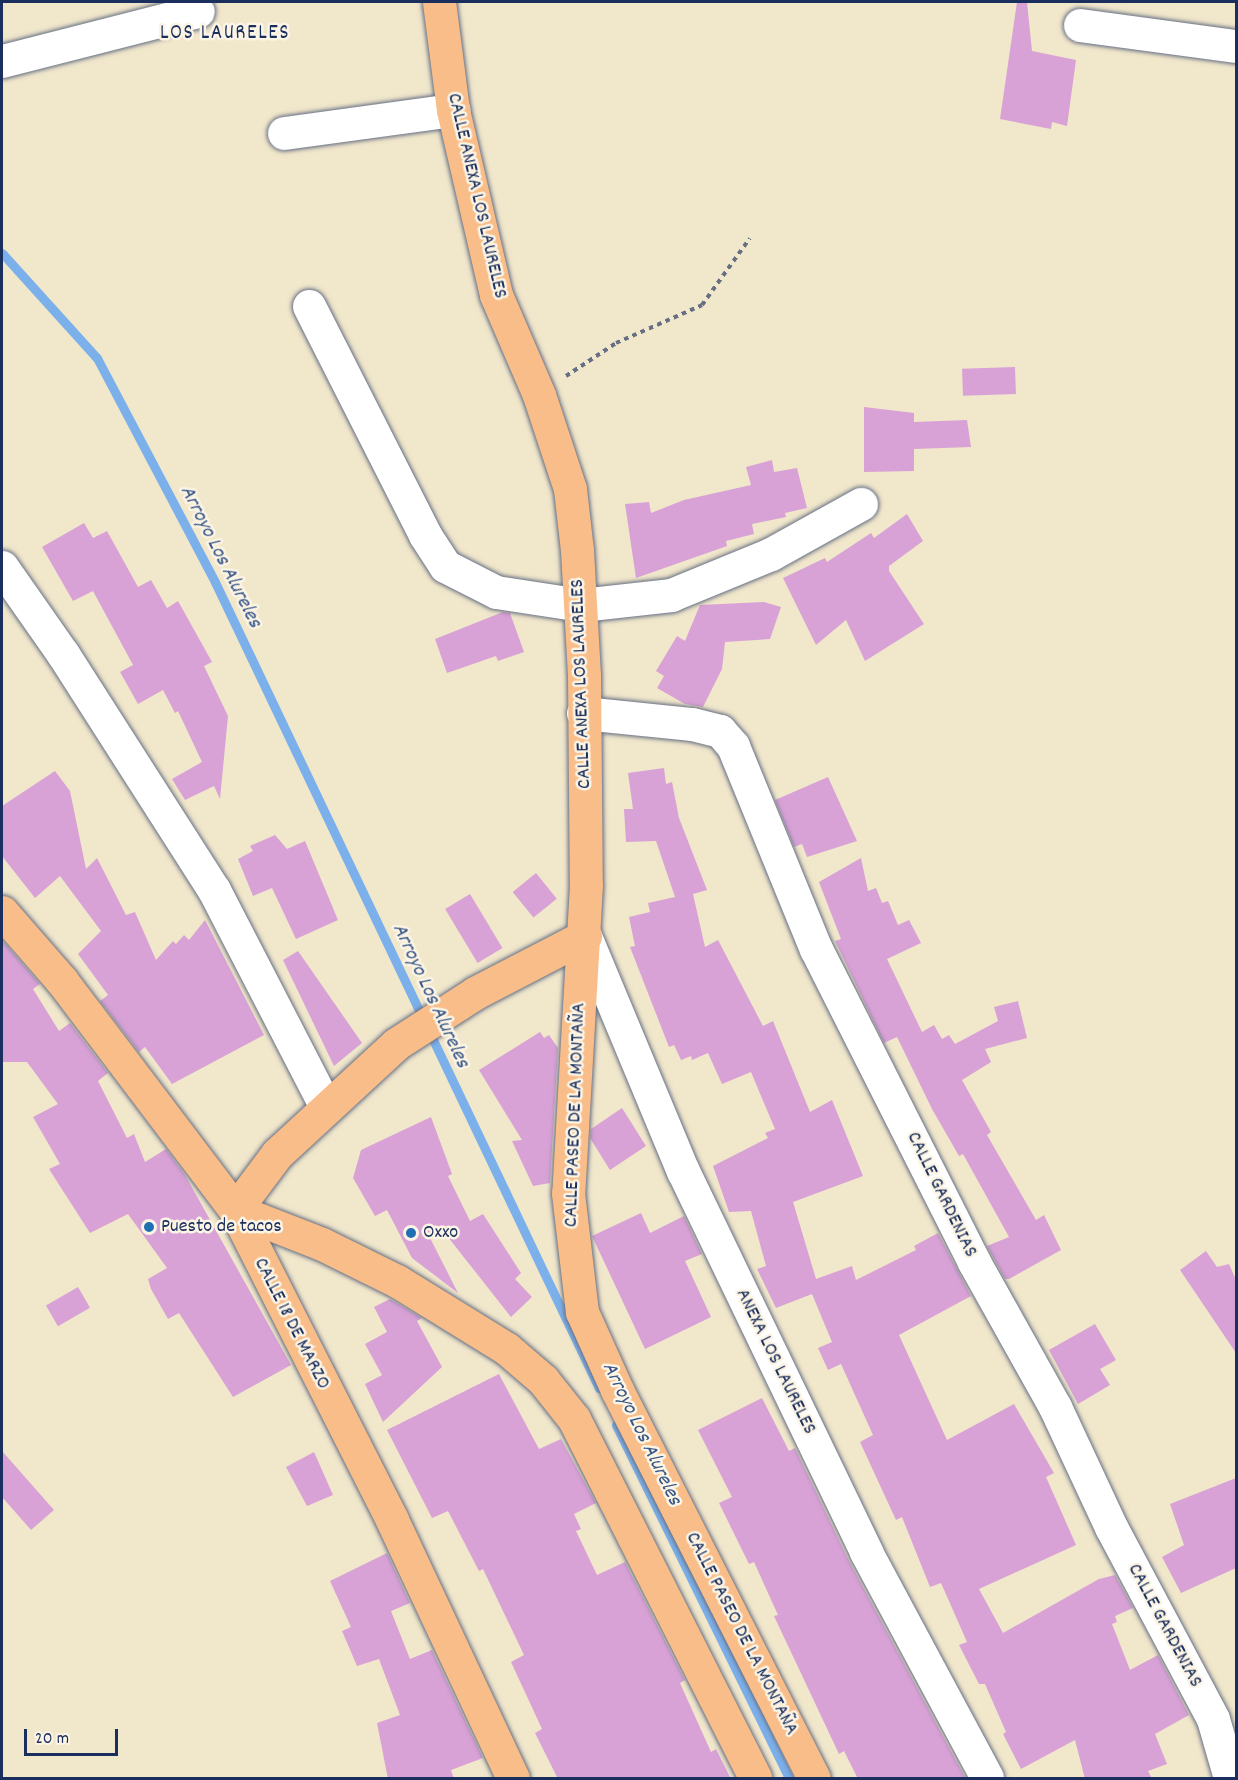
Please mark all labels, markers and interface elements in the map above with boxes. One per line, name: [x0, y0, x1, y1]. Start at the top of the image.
district label: LOS LAURELES: [160, 21, 290, 47]
street label: CALLE ANEXA LOS LAURELES: [441, 91, 511, 301]
water label: Arroyo Los Alureles: [173, 482, 267, 632]
street label: CALLE ANEXA LOS LAURELES: [566, 579, 598, 789]
water label: Arroyo Los Alureles: [386, 920, 474, 1072]
street label: CALLE PASEO DE LA MONTAÑA: [560, 1002, 592, 1228]
street label: CALLE GARDENIAS: [900, 1128, 982, 1262]
place label: Puesto de tacos: [161, 1215, 282, 1239]
marker: Puesto de tacos: [142, 1220, 156, 1234]
place label: Oxxo: [423, 1221, 458, 1245]
marker: Oxxo: [404, 1226, 418, 1240]
street label: CALLE 18 DE MARZO: [248, 1254, 334, 1394]
street label: ANEXA LOS LAURELES: [729, 1285, 821, 1439]
water label: Arroyo Los Alureles: [595, 1358, 687, 1510]
street label: CALLE PASEO DE LA MONTAÑA: [679, 1528, 803, 1740]
street label: CALLE GARDENIAS: [1121, 1560, 1207, 1692]
scale bar: [27, 1717, 122, 1755]
text: 20 m: [35, 1727, 69, 1752]

